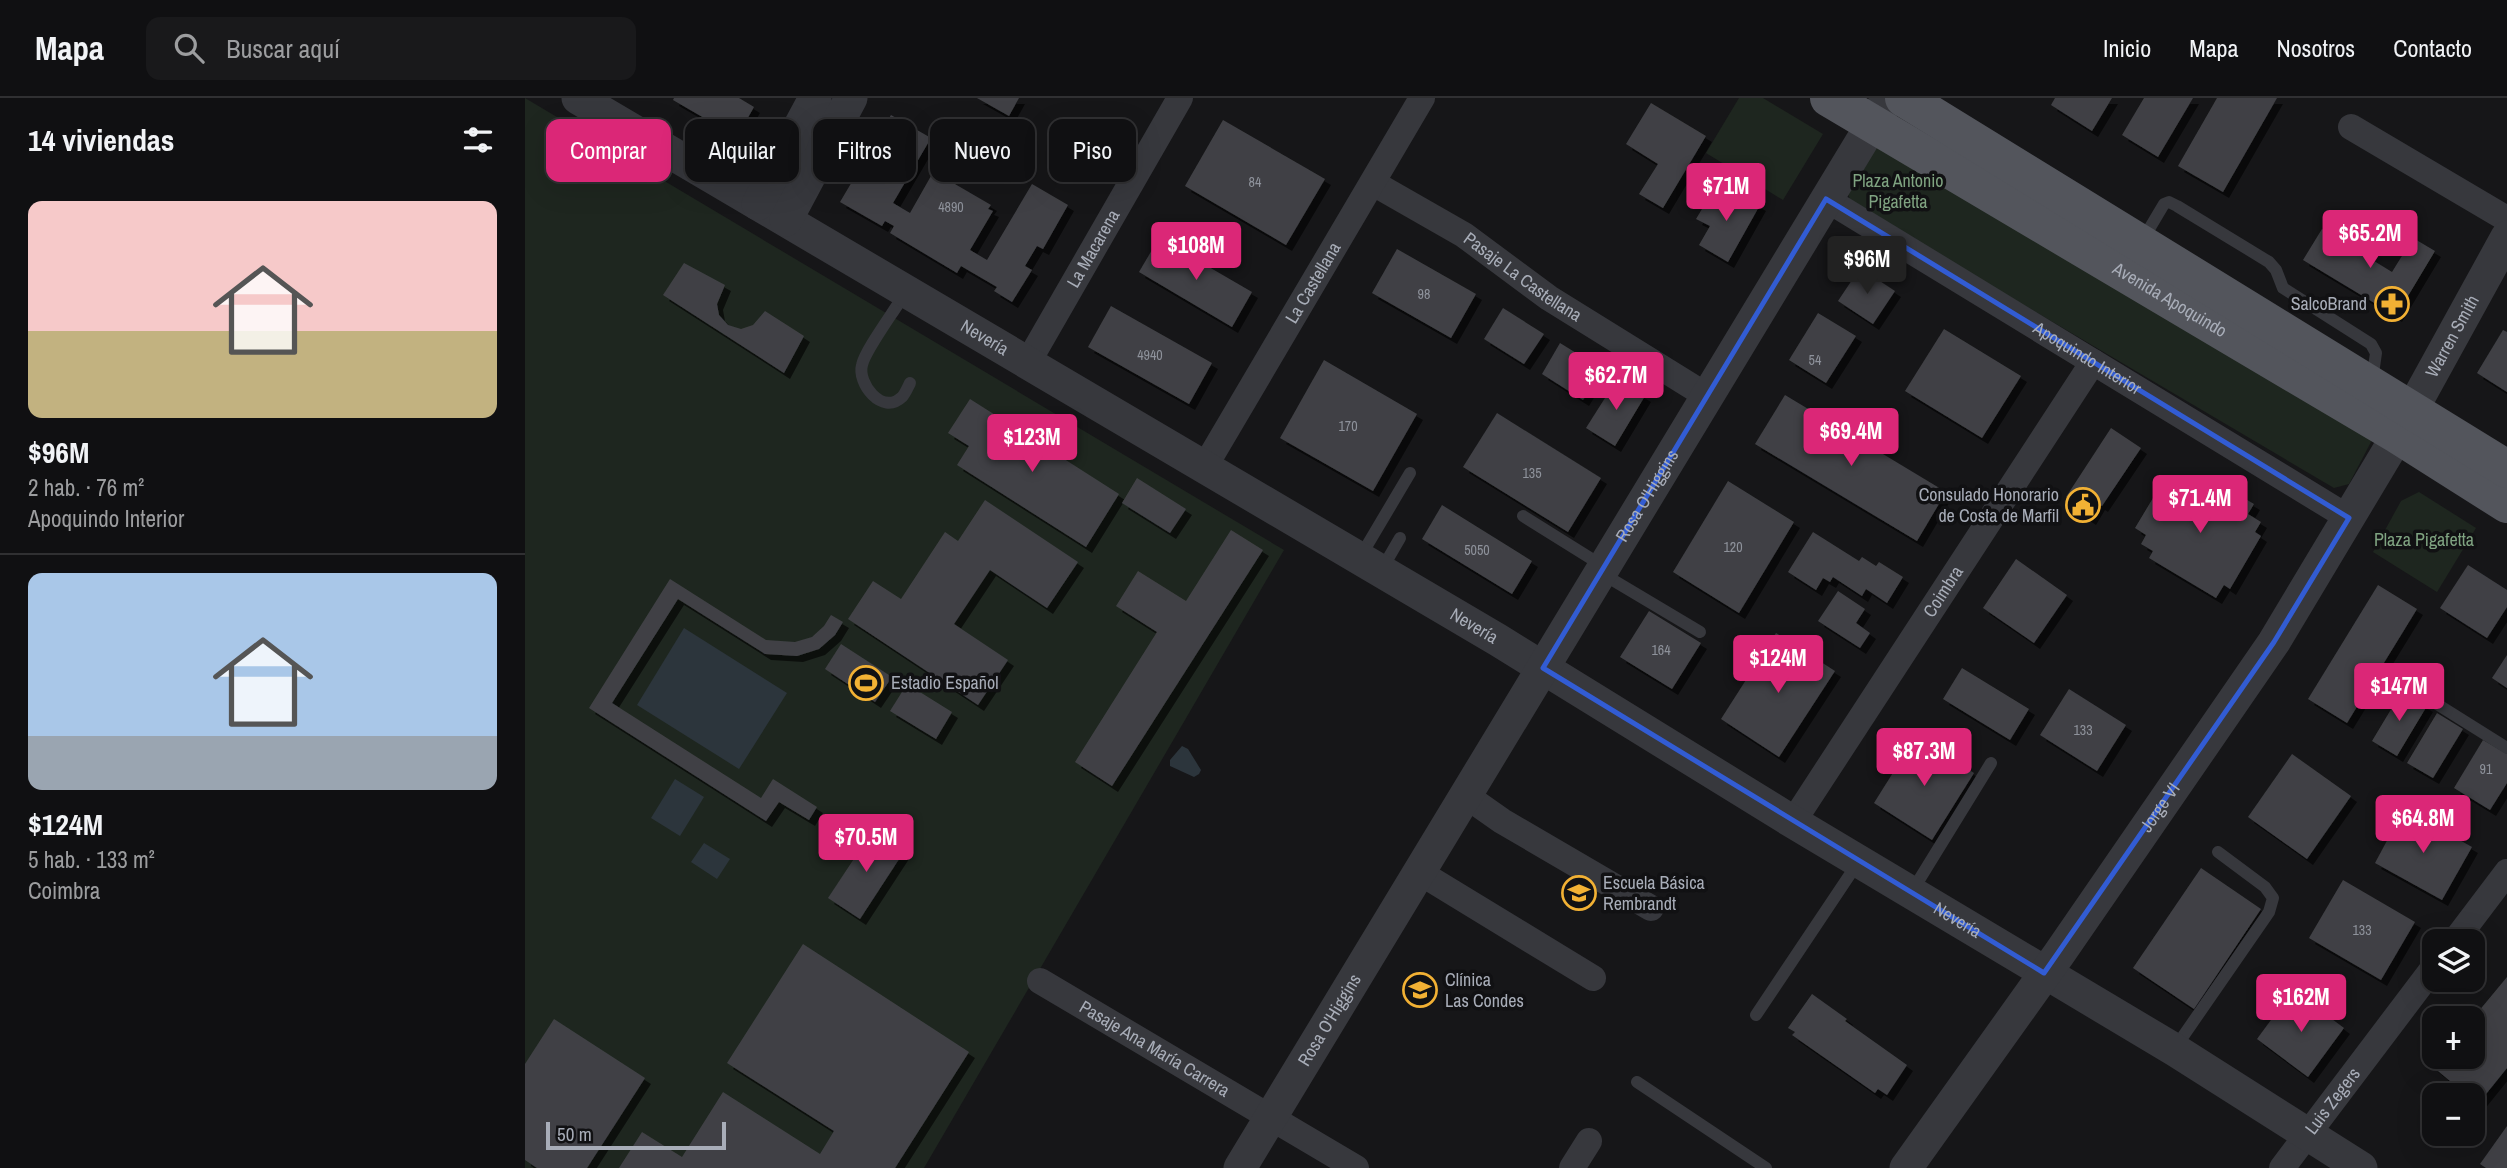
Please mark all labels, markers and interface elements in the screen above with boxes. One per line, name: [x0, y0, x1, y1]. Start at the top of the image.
search box: [146, 17, 636, 80]
text: Mapa: [35, 26, 104, 70]
icon: search: [170, 29, 208, 67]
text: Buscar aquí: [226, 31, 340, 66]
text: Inicio: [2103, 32, 2151, 64]
text: Mapa: [2189, 32, 2238, 64]
text: Nosotros: [2276, 32, 2355, 64]
text: Contacto: [2393, 32, 2472, 64]
chip: Comprar: [546, 119, 671, 182]
chip: Alquilar: [685, 119, 799, 182]
chip: Filtros: [813, 119, 916, 182]
chip: Nuevo: [930, 119, 1035, 182]
chip: Piso: [1049, 119, 1136, 182]
text: 14 viviendas: [28, 120, 174, 160]
icon: filters: [459, 121, 497, 159]
pin: $71M: [1685, 164, 1767, 223]
park label: Plaza Antonio Pigafetta: [1852, 168, 1944, 214]
text: $71M: [1702, 170, 1750, 201]
house number: 84: [1249, 173, 1262, 191]
house number: 4890: [938, 198, 964, 216]
street label: La Macarena: [1061, 205, 1125, 292]
pin: $65.2M: [2313, 211, 2427, 270]
text: $65.2M: [2339, 217, 2401, 248]
pin: $108M: [1147, 222, 1245, 282]
street label: Pasaje La Castellana: [1459, 226, 1587, 327]
text: $108M: [1167, 229, 1225, 260]
pin: $96M: [1826, 236, 1908, 296]
street label: La Castellana: [1279, 237, 1346, 328]
text: $96M: [1843, 243, 1891, 274]
icon: home: [200, 247, 326, 373]
street label: Avenida Apoquindo: [2107, 255, 2232, 343]
house number: 98: [1418, 285, 1430, 303]
pharmacy icon: SalcoBrand: [2373, 285, 2411, 323]
street label: Warren Smith: [2419, 290, 2485, 382]
place label: SalcoBrand: [2291, 291, 2367, 316]
street label: Nevería: [956, 313, 1014, 361]
street label: Apoquindo Interior: [2028, 315, 2146, 401]
house number: 4940: [1137, 346, 1163, 364]
house number: 54: [1809, 351, 1822, 369]
pin: $62.7M: [1559, 352, 1673, 412]
text: $62.7M: [1585, 359, 1647, 390]
pin: $69.4M: [1794, 408, 1908, 468]
pin: $123M: [983, 414, 1081, 474]
text: $69.4M: [1820, 415, 1882, 446]
house number: 170: [1338, 417, 1358, 435]
text: $123M: [1003, 421, 1061, 452]
text: $96M: [28, 432, 90, 472]
street label: Rosa O'Higgins: [1609, 445, 1684, 546]
house number: 135: [1522, 464, 1542, 482]
text: 2 hab. · 76 m²: [28, 472, 144, 503]
pin: $71.4M: [2143, 476, 2257, 535]
place label: Consulado Honorario de Costa de Marfil: [1919, 482, 2059, 528]
text: $71.4M: [2169, 482, 2231, 513]
public building icon: Consulado Honorario de Costa de Marfil: [2064, 486, 2102, 524]
text: Apoquindo Interior: [28, 503, 184, 534]
park label: Plaza Pigafetta: [2374, 527, 2474, 552]
house number: 120: [1723, 538, 1743, 556]
house number: 5050: [1464, 541, 1490, 559]
street label: Coimbra: [1917, 561, 1969, 622]
street label: Nevería: [1446, 602, 1503, 649]
icon: home: [200, 619, 326, 745]
pin: $124M: [1729, 636, 1827, 695]
house number: 164: [1651, 641, 1671, 659]
text: $124M: [1749, 642, 1807, 673]
sports icon: Estadio Español: [847, 664, 885, 702]
pin: $147M: [2350, 664, 2448, 723]
place label: Estadio Español: [891, 670, 999, 695]
text: $147M: [2370, 670, 2428, 701]
house number: 133: [2073, 721, 2093, 739]
pin: $87.3M: [1867, 728, 1981, 788]
text: $87.3M: [1893, 735, 1955, 766]
house number: 91: [2480, 760, 2493, 778]
street label: Jorge VI: [2134, 777, 2185, 837]
pin: $64.8M: [2366, 796, 2480, 855]
text: $64.8M: [2392, 802, 2454, 833]
text: $124M: [28, 804, 103, 844]
pin: $70.5M: [809, 814, 923, 874]
text: $70.5M: [835, 821, 897, 852]
text: 5 hab. · 133 m²: [28, 844, 155, 875]
place label: Escuela Básica Rembrandt: [1603, 870, 1705, 916]
school or university icon: Escuela Básica Rembrandt: [1560, 874, 1598, 912]
text: Coimbra: [28, 875, 100, 906]
street label: Nevería: [1929, 896, 1986, 944]
house number: 133: [2352, 921, 2372, 939]
map controls: [2422, 929, 2485, 1146]
button: layers: [2422, 929, 2485, 992]
place label: Clínica Las Condes: [1445, 967, 1524, 1013]
street label: Rosa O'Higgins: [1292, 969, 1367, 1071]
school or university icon: Clínica Las Condes: [1401, 971, 1439, 1009]
pin: $162M: [2252, 974, 2350, 1034]
text: $162M: [2272, 981, 2330, 1012]
street label: Pasaje Ana María Carrera: [1075, 994, 1235, 1103]
button: +: [2422, 1006, 2485, 1069]
street label: Luis Zegers: [2299, 1062, 2366, 1139]
button: −: [2422, 1083, 2485, 1146]
scale bar: [546, 1119, 726, 1151]
text: 50 m: [557, 1121, 592, 1147]

